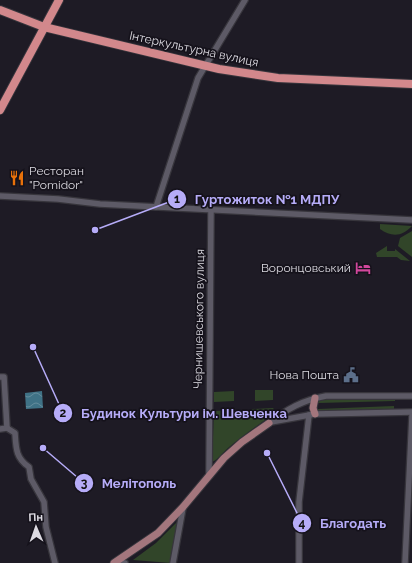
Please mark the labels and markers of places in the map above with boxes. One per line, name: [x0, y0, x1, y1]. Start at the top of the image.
place label: Ресторан "Pomidor": [29, 164, 84, 192]
restaurant icon: Ресторан "Pomidor": [8, 169, 26, 187]
callout: Гуртожиток №1 МДПУ: [167, 187, 347, 212]
hotel icon: Воронцовський: [354, 259, 372, 277]
place label: Воронцовський: [261, 261, 351, 275]
public building icon: Нова Пошта: [342, 366, 360, 384]
place label: Нова Пошта: [270, 368, 339, 382]
callout: Будинок Культури ім. Шевченка: [53, 401, 295, 426]
callout: Мелітополь: [74, 471, 185, 496]
callout: Благодать: [292, 511, 394, 536]

